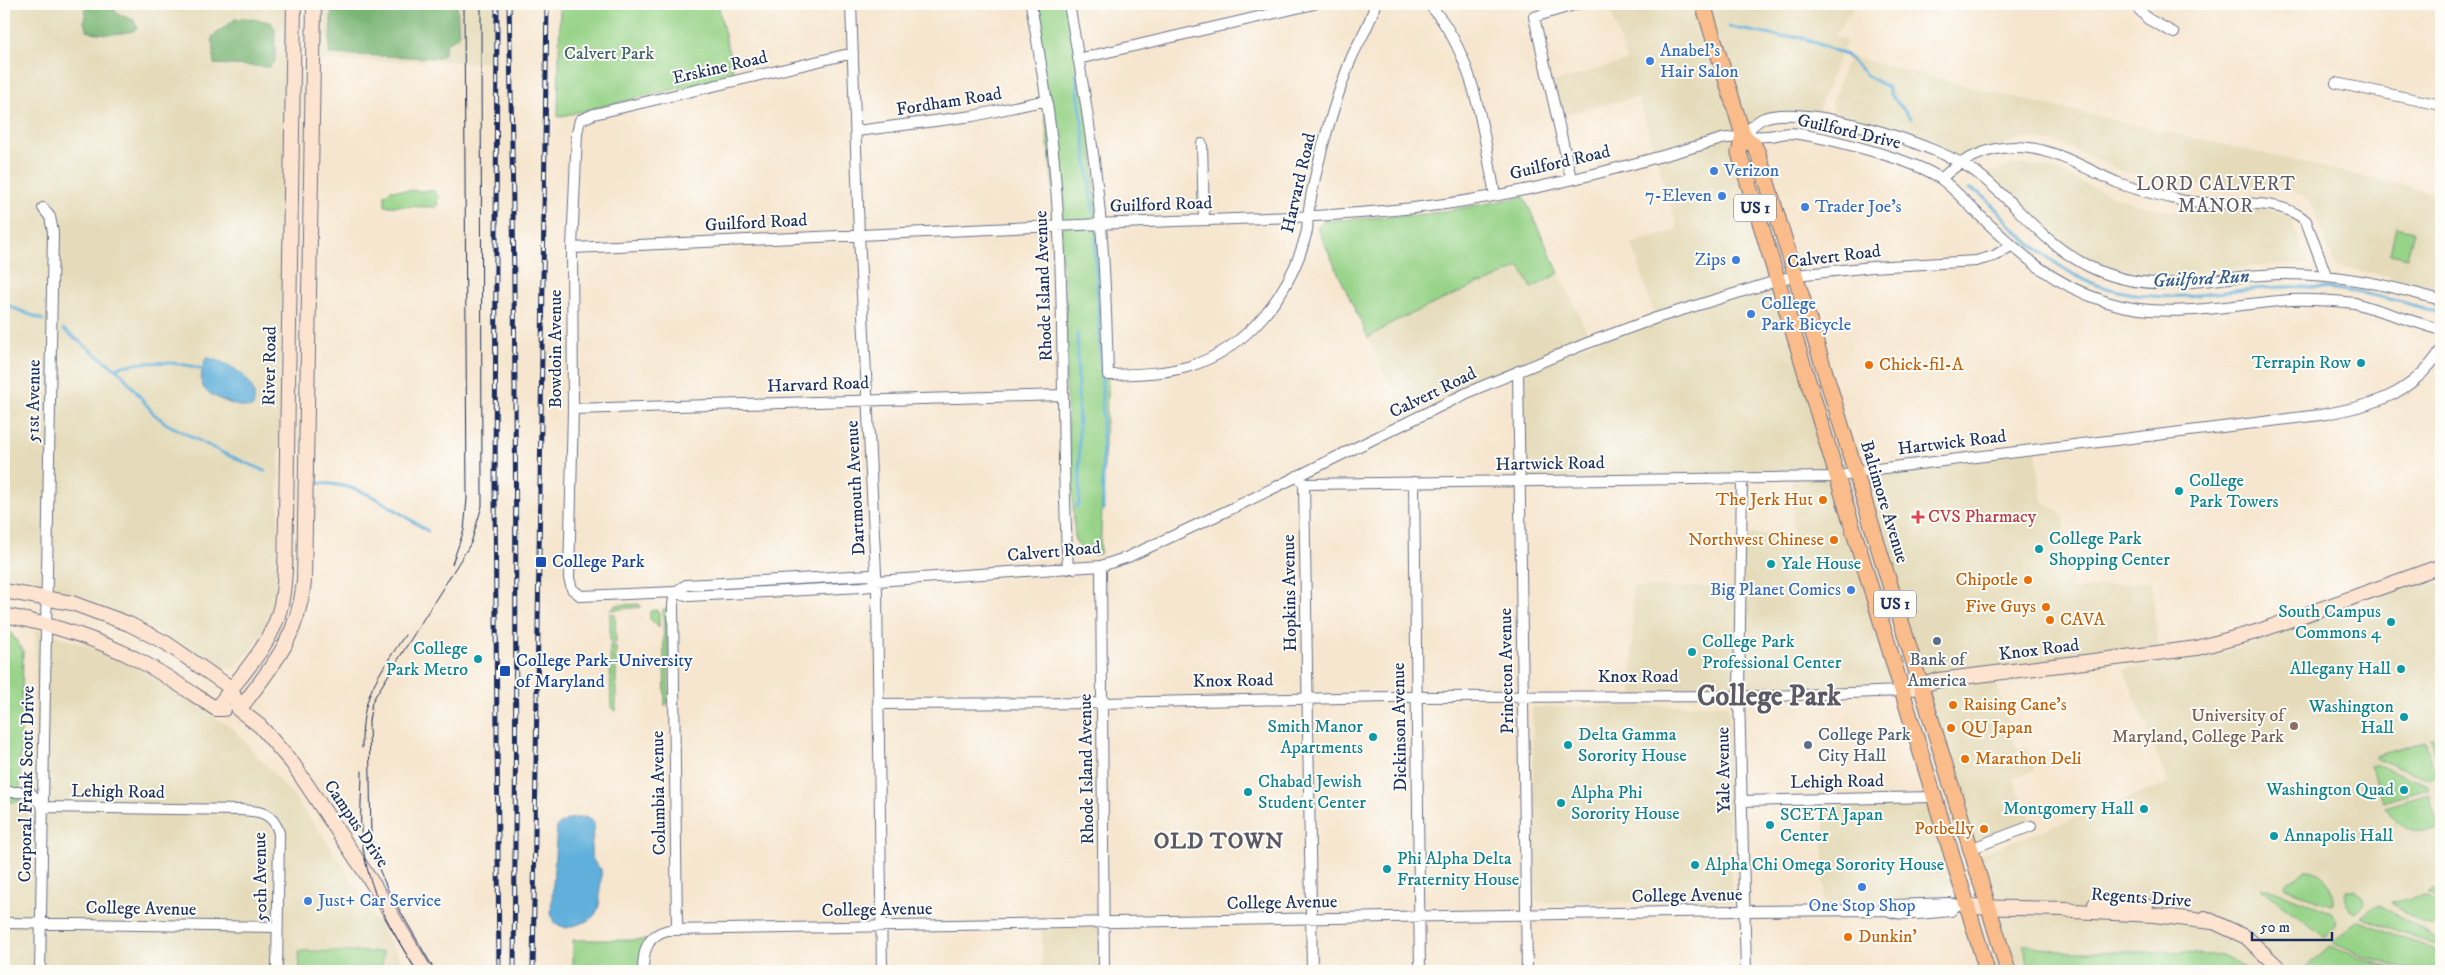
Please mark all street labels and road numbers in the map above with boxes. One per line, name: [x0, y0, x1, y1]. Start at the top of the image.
street label: Erskine Road: [670, 46, 770, 90]
street label: Fordham Road: [895, 83, 1003, 121]
street label: Guilford Drive: [1795, 109, 1903, 155]
street label: Harvard Road: [1277, 131, 1321, 235]
street label: Guilford Road: [1508, 141, 1612, 185]
street label: Guilford Road: [1109, 192, 1213, 218]
road number: US 1: [1734, 194, 1776, 222]
street label: Guilford Road: [704, 209, 808, 237]
street label: Rhode Island Avenue: [1030, 210, 1058, 362]
street label: Calvert Road: [1786, 240, 1882, 274]
street label: Bowdoin Avenue: [545, 289, 567, 409]
street label: River Road: [258, 326, 282, 406]
street label: 51st Avenue: [22, 359, 46, 443]
street label: Calvert Road: [1386, 363, 1480, 423]
street label: Harvard Road: [767, 372, 869, 398]
street label: Dartmouth Avenue: [841, 420, 871, 556]
street label: Hartwick Road: [1896, 425, 2008, 461]
street label: Baltimore Avenue: [1855, 438, 1913, 566]
street label: Hartwick Road: [1495, 452, 1605, 476]
street label: Hopkins Avenue: [1278, 534, 1302, 652]
street label: Calvert Road: [1006, 537, 1102, 567]
road number: US 1: [1874, 590, 1916, 618]
street label: Princeton Avenue: [1495, 608, 1519, 734]
street label: Knox Road: [1998, 634, 2080, 666]
street label: Dickinson Avenue: [1388, 662, 1412, 792]
street label: Knox Road: [1598, 666, 1678, 688]
street label: Knox Road: [1192, 669, 1274, 693]
street label: Corporal Frank Scott Drive: [14, 685, 40, 883]
street label: Rhode Island Avenue: [1075, 693, 1099, 845]
street label: Yale Avenue: [1712, 727, 1736, 813]
street label: Columbia Avenue: [647, 730, 671, 856]
street label: Lehigh Road: [1790, 770, 1884, 794]
street label: Campus Drive: [319, 776, 393, 872]
street label: Lehigh Road: [71, 780, 165, 804]
street label: 50th Avenue: [249, 832, 273, 922]
street label: College Avenue: [1631, 884, 1743, 908]
street label: Regents Drive: [2090, 884, 2192, 912]
street label: College Avenue: [1226, 891, 1338, 915]
street label: College Avenue: [85, 897, 197, 921]
street label: College Avenue: [821, 898, 933, 922]

